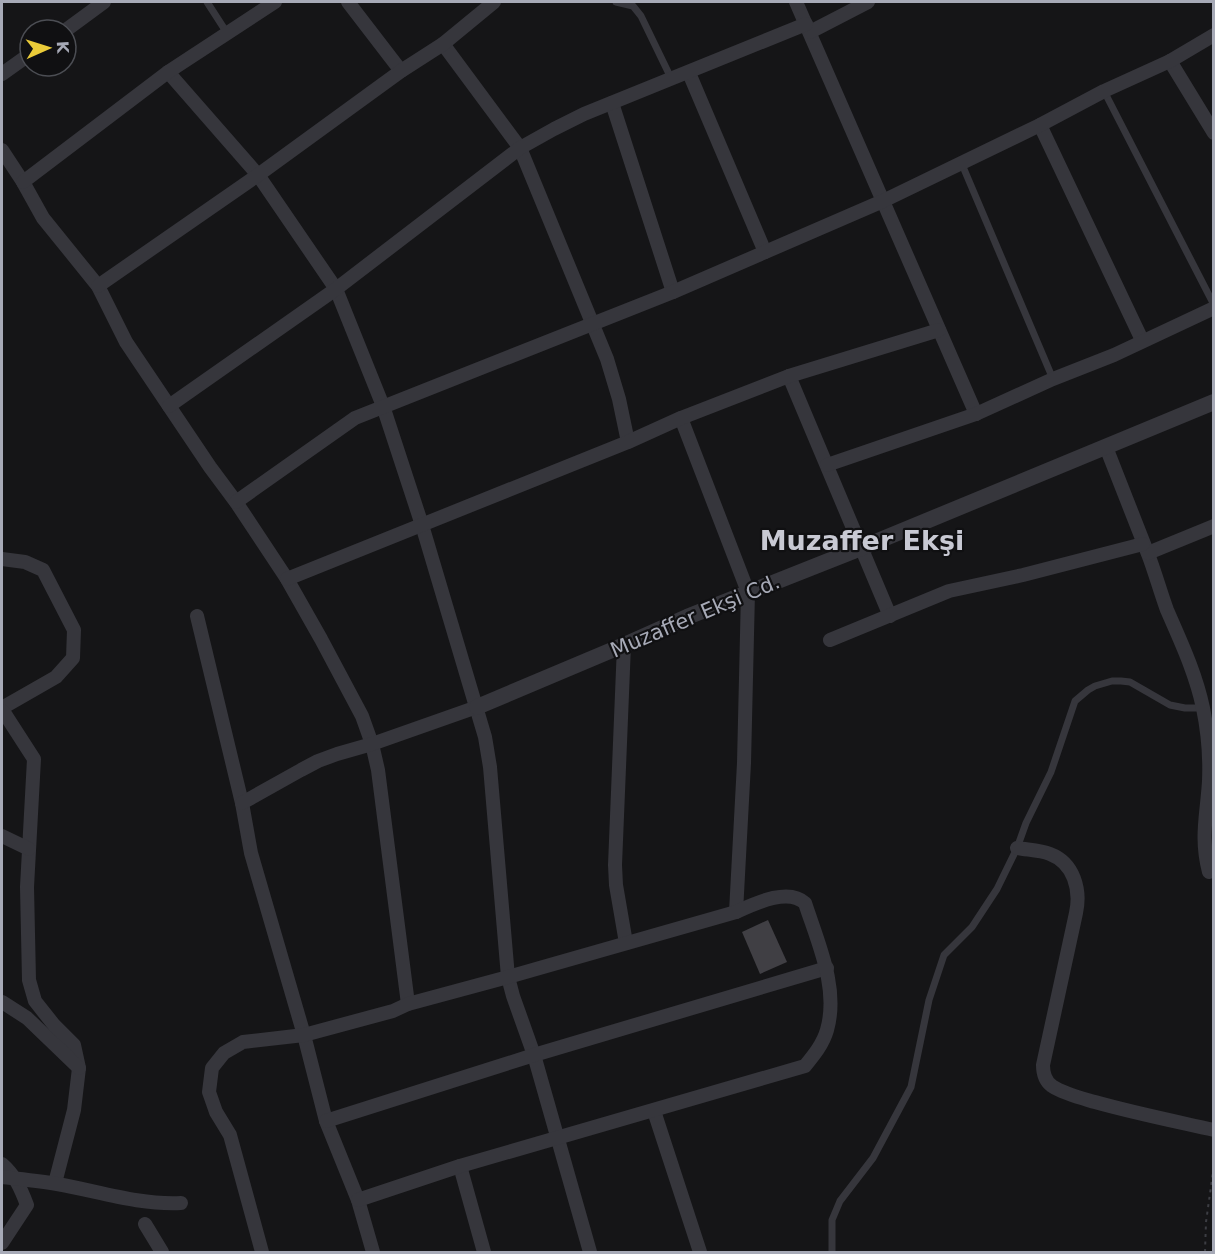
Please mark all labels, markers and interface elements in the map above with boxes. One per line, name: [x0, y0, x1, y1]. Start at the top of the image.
north arrow: [18, 18, 78, 78]
text: K: [53, 41, 72, 55]
district label: Muzaffer Ekşi: [760, 525, 964, 556]
street label: Muzaffer Ekşi Cd.: [607, 569, 783, 663]

